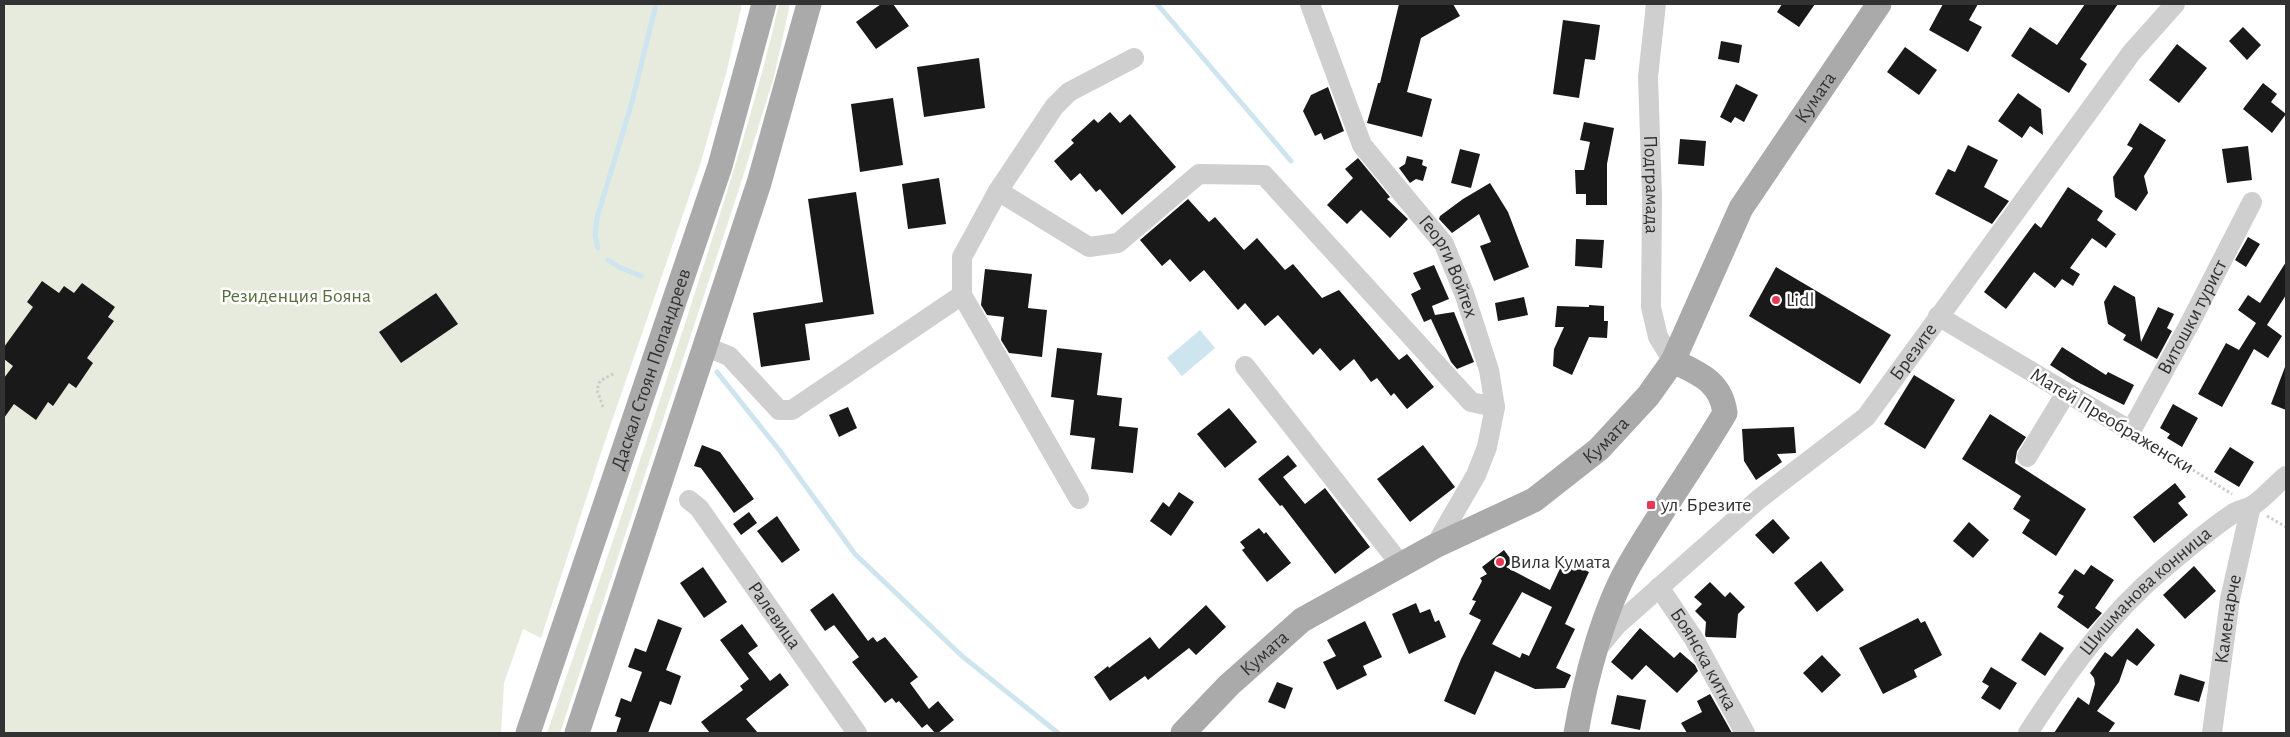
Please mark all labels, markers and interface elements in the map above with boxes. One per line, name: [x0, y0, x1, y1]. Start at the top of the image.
street label: Кумата: [1791, 68, 1840, 127]
street label: Подграмада: [1640, 135, 1662, 234]
street label: Георги Войтех: [1415, 211, 1481, 320]
street label: Витошки турист: [2154, 256, 2231, 378]
street label: Даскал Стоян Попандреев: [608, 266, 694, 472]
park label: Резиденция Бояна: [221, 286, 371, 306]
place label: Lidl: [1786, 290, 1814, 310]
marker: Lidl: [1770, 294, 1782, 306]
street label: Брезите: [1886, 320, 1941, 384]
street label: Матей Преображенски: [2027, 364, 2197, 478]
street label: Кумата: [1579, 413, 1633, 468]
place label: ул. Брезите: [1660, 495, 1751, 515]
marker: ул. Брезите: [1645, 499, 1657, 511]
street label: Шишманова конница: [2076, 523, 2215, 659]
place label: Вила Кумата: [1510, 552, 1611, 572]
marker: Вила Кумата: [1494, 556, 1506, 568]
street label: Каменарче: [2211, 572, 2245, 665]
street label: Ралевица: [744, 578, 805, 653]
street label: Боянска китка: [1666, 605, 1741, 714]
street label: Кумата: [1236, 627, 1293, 680]

